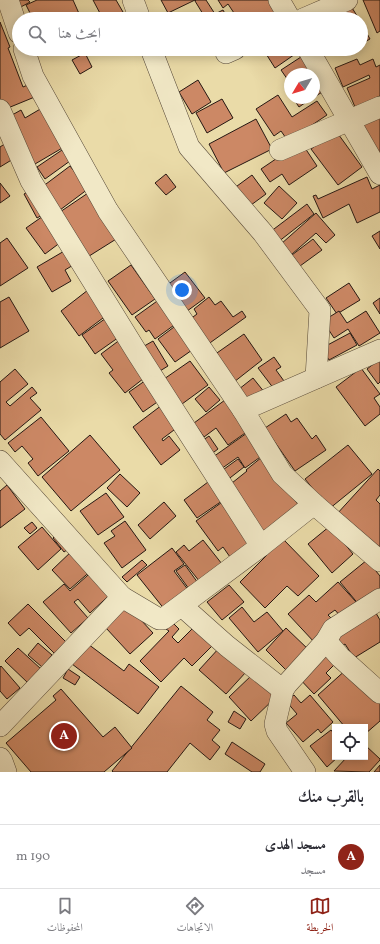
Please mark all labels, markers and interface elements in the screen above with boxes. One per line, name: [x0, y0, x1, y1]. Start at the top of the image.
search box: [12, 12, 368, 56]
icon: search: [26, 23, 48, 45]
text: ابحث هنا: [58, 24, 101, 45]
north arrow: [284, 68, 320, 104]
your location: [172, 280, 192, 300]
pin: A: [51, 721, 77, 751]
map controls: [332, 724, 368, 760]
button: locate: [332, 724, 368, 760]
text: بالقرب منك: [298, 786, 364, 809]
text: مسجد الهدى: [265, 835, 326, 856]
text: 190 m: [16, 848, 50, 866]
text: A: [346, 848, 356, 866]
text: مسجد: [300, 862, 326, 880]
tab: المحفوظات: [47, 895, 83, 938]
tab: الاتجاهات: [176, 895, 213, 938]
tab: الخريطة: [307, 895, 333, 938]

